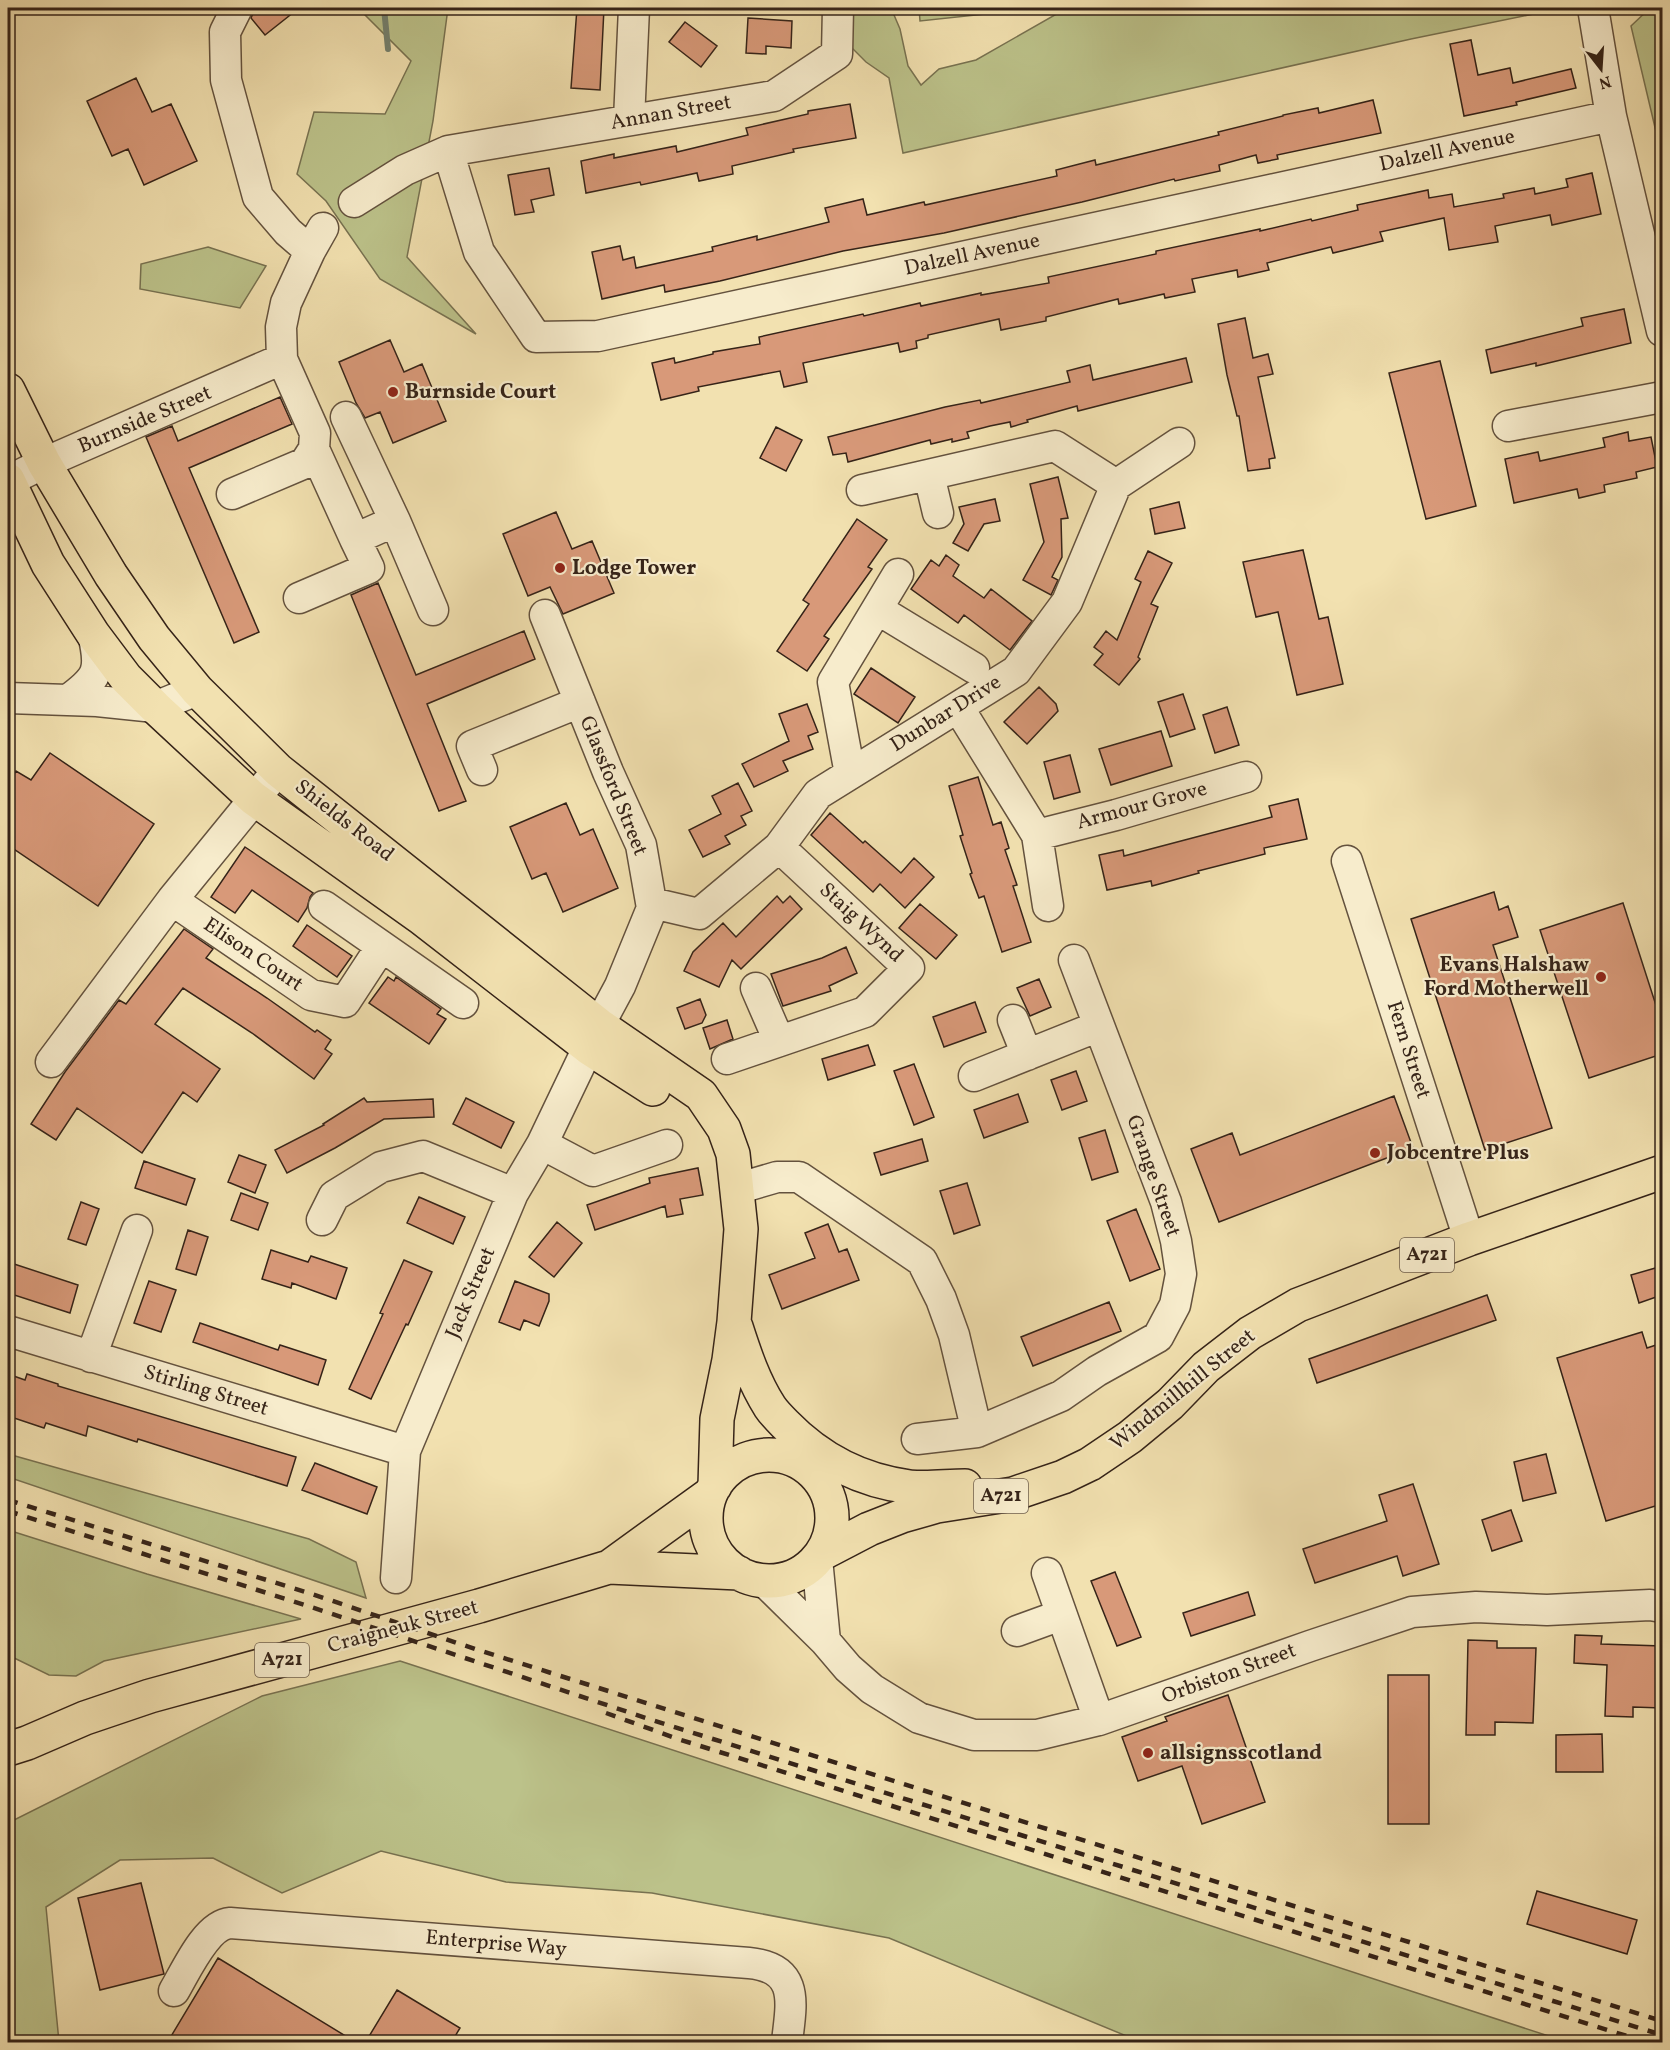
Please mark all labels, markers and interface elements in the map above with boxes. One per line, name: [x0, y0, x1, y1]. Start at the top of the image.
north arrow: [1571, 39, 1631, 99]
text: N: [1596, 69, 1614, 94]
street label: Annan Street: [608, 88, 734, 138]
street label: Dalzell Avenue: [1376, 122, 1518, 180]
street label: Dalzell Avenue: [901, 226, 1043, 284]
place label: Burnside Court: [405, 378, 556, 407]
street label: Burnside Street: [74, 379, 216, 461]
marker: Burnside Court: [386, 385, 400, 399]
place label: Lodge Tower: [572, 554, 696, 583]
marker: Lodge Tower: [553, 561, 567, 575]
street label: Dunbar Drive: [885, 668, 1007, 760]
street label: Glassford Street: [572, 712, 654, 860]
street label: Shields Road: [288, 773, 400, 869]
street label: Armour Grove: [1073, 775, 1211, 837]
street label: Staig Wynd: [812, 876, 910, 970]
street label: Elison Court: [197, 911, 309, 999]
place label: Evans Halshaw Ford Motherwell: [1424, 951, 1589, 1004]
marker: Evans Halshaw Ford Motherwell: [1594, 970, 1608, 984]
street label: Fern Street: [1379, 997, 1437, 1103]
street label: Grange Street: [1119, 1111, 1187, 1241]
place label: Jobcentre Plus: [1386, 1139, 1529, 1168]
marker: Jobcentre Plus: [1368, 1146, 1382, 1160]
road number: A721: [1400, 1238, 1454, 1272]
street label: Jack Street: [439, 1243, 503, 1343]
street label: Windmillhill Street: [1104, 1322, 1262, 1458]
street label: Stirling Street: [140, 1358, 272, 1424]
road number: A721: [974, 1479, 1028, 1513]
street label: Craigneuk Street: [324, 1593, 482, 1661]
street label: Orbiston Street: [1158, 1636, 1300, 1712]
road number: A721: [255, 1643, 309, 1677]
place label: allsignsscotland: [1160, 1739, 1322, 1768]
marker: allsignsscotland: [1141, 1746, 1155, 1760]
street label: Enterprise Way: [424, 1923, 568, 1965]

